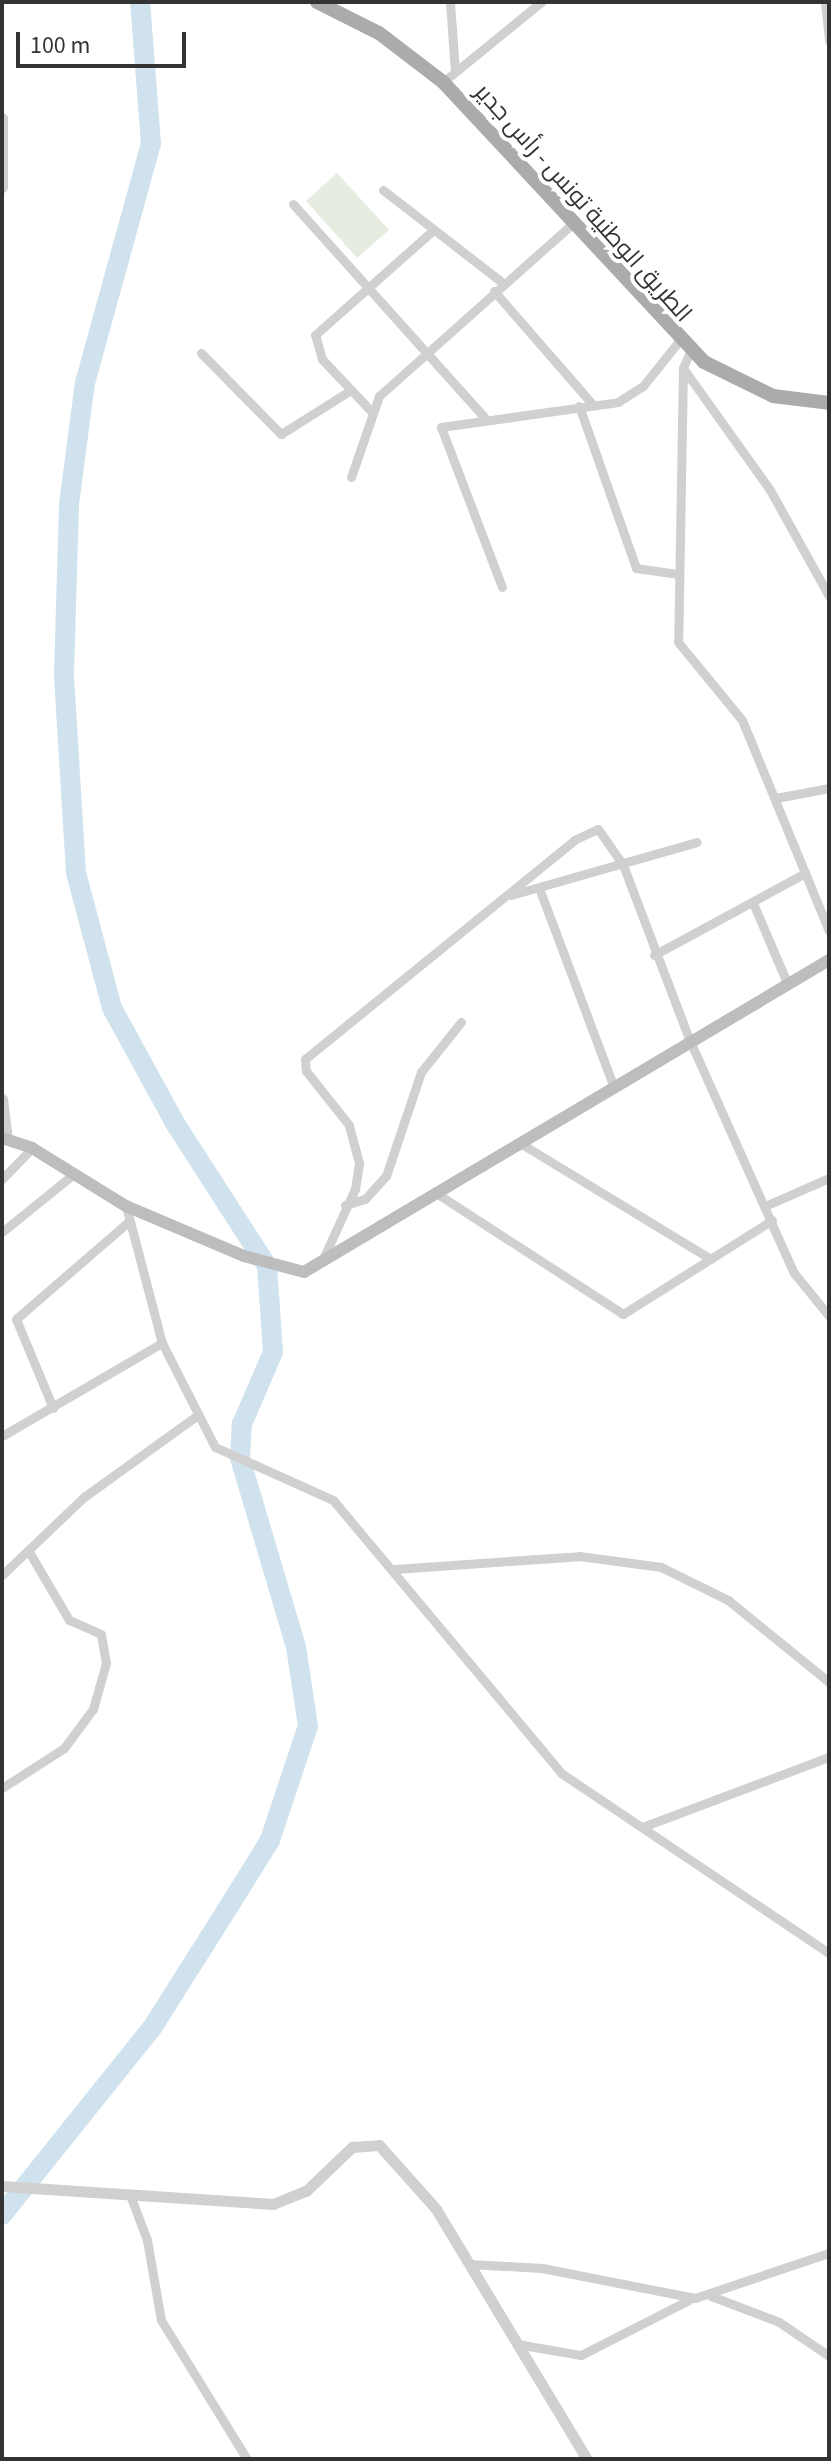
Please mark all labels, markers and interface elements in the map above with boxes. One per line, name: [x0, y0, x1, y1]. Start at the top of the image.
scale bar: [20, 16, 190, 66]
text: 100 m: [30, 28, 90, 63]
street label: الطريق الوطنية تونس - رأس جدير: [468, 78, 698, 328]

